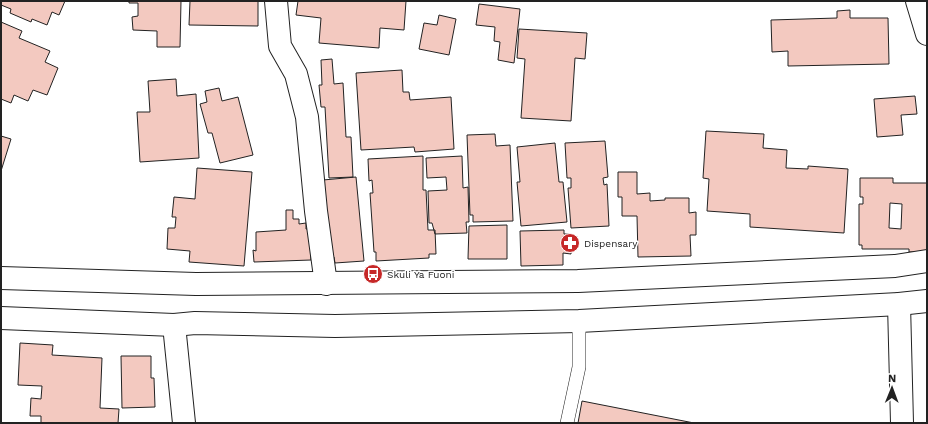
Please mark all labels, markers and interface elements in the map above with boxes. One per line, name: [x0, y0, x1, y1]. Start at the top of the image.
pharmacy icon: Dispensary: [559, 232, 581, 254]
place label: Dispensary: [584, 238, 638, 249]
bus stop icon: Skuli Ya Fuoni: [362, 263, 384, 285]
place label: Skuli Ya Fuoni: [387, 269, 454, 280]
north arrow: [872, 368, 912, 408]
text: N: [888, 372, 896, 385]

